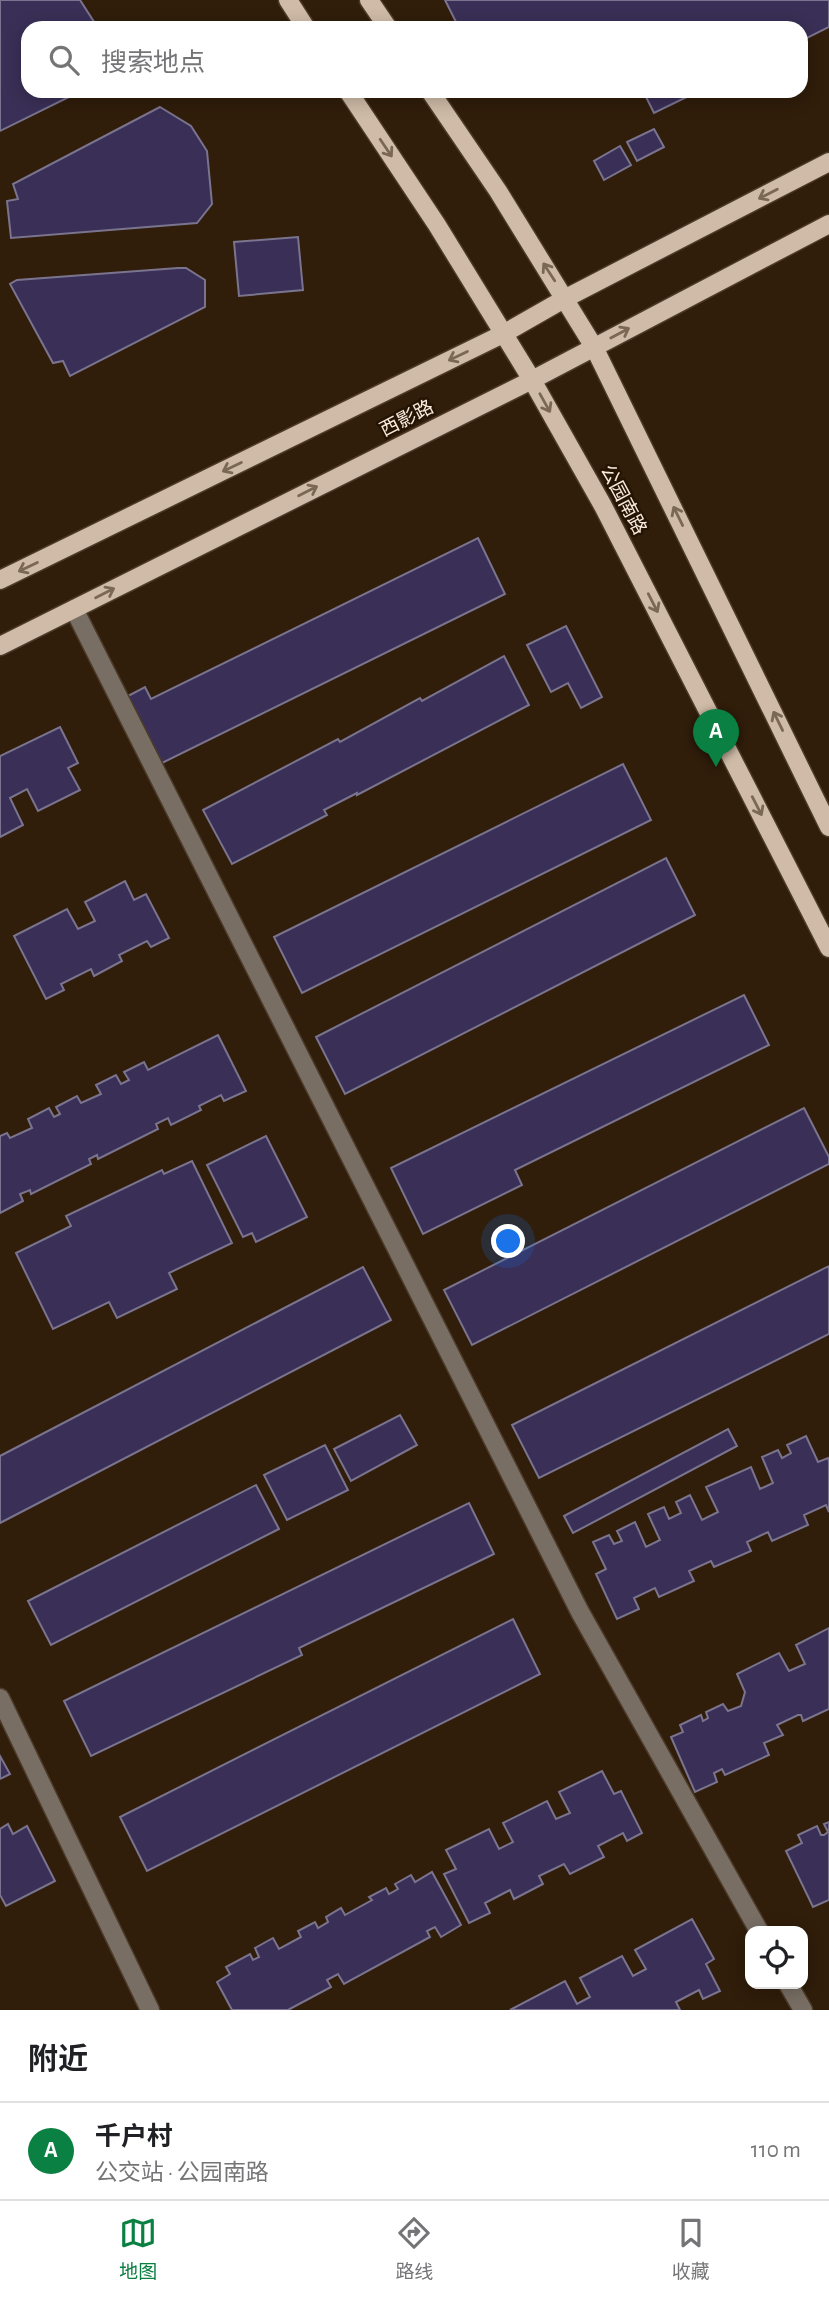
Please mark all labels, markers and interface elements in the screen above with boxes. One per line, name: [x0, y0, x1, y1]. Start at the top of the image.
search box: [21, 21, 808, 98]
icon: search: [45, 41, 83, 79]
text: 搜索地点: [101, 50, 205, 76]
one-way arrow: [378, 138, 393, 157]
one-way arrow: [758, 187, 779, 201]
one-way arrow: [542, 263, 557, 282]
one-way arrow: [610, 326, 630, 340]
one-way arrow: [448, 350, 469, 363]
one-way arrow: [539, 392, 552, 413]
street label: 西影路: [377, 397, 437, 440]
one-way arrow: [222, 460, 243, 474]
street label: 公园南路: [597, 462, 650, 538]
one-way arrow: [297, 484, 318, 498]
one-way arrow: [671, 506, 685, 527]
one-way arrow: [18, 560, 39, 574]
one-way arrow: [94, 586, 115, 599]
one-way arrow: [646, 592, 660, 613]
pin: A: [693, 709, 739, 767]
one-way arrow: [770, 711, 784, 732]
one-way arrow: [750, 795, 764, 816]
your location: [491, 1224, 525, 1258]
map controls: [745, 1926, 808, 1989]
button: locate: [745, 1926, 808, 1989]
text: 附近: [28, 2045, 88, 2075]
text: 千户村: [95, 2124, 173, 2150]
text: A: [44, 2139, 58, 2162]
text: 110 m: [751, 2139, 801, 2162]
text: 公交站 · 公园南路: [95, 2162, 269, 2185]
tab: 地图: [119, 2214, 157, 2284]
tab: 路线: [395, 2214, 434, 2284]
tab: 收藏: [672, 2214, 710, 2284]

